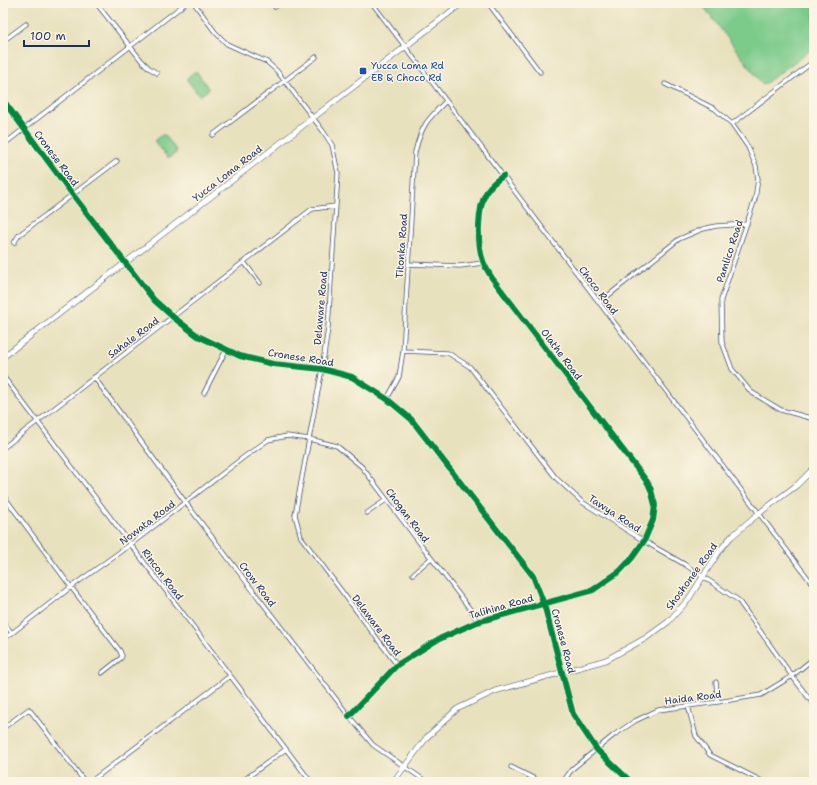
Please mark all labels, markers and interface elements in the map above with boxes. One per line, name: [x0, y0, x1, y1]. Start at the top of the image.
scale bar: [24, 22, 89, 48]
text: 100 m: [30, 28, 66, 44]
place label: Yucca Loma Rd EB & Choco Rd: [371, 59, 444, 84]
marker: Yucca Loma Rd EB & Choco Rd: [358, 66, 368, 76]
street label: Cronese Road: [31, 128, 82, 189]
street label: Yucca Loma Road: [190, 142, 265, 205]
street label: Titonka Road: [393, 212, 410, 279]
street label: Pamlico Road: [713, 218, 746, 284]
street label: Choco Road: [576, 263, 621, 318]
street label: Delaware Road: [311, 270, 330, 345]
street label: Sahale Road: [105, 313, 162, 361]
street label: Olathe Road: [538, 326, 586, 383]
street label: Cronese Road: [267, 346, 335, 369]
street label: Chogan Road: [383, 485, 433, 546]
street label: Tawya Road: [586, 492, 644, 536]
street label: Nowata Road: [117, 497, 178, 548]
street label: Shoshonee Road: [663, 539, 721, 613]
street label: Rincon Road: [139, 546, 187, 603]
street label: Crow Road: [236, 559, 279, 610]
street label: Talihina Road: [467, 591, 535, 622]
street label: Delaware Road: [349, 592, 404, 659]
street label: Cronese Road: [549, 607, 579, 676]
street label: Haida Road: [664, 687, 723, 707]

